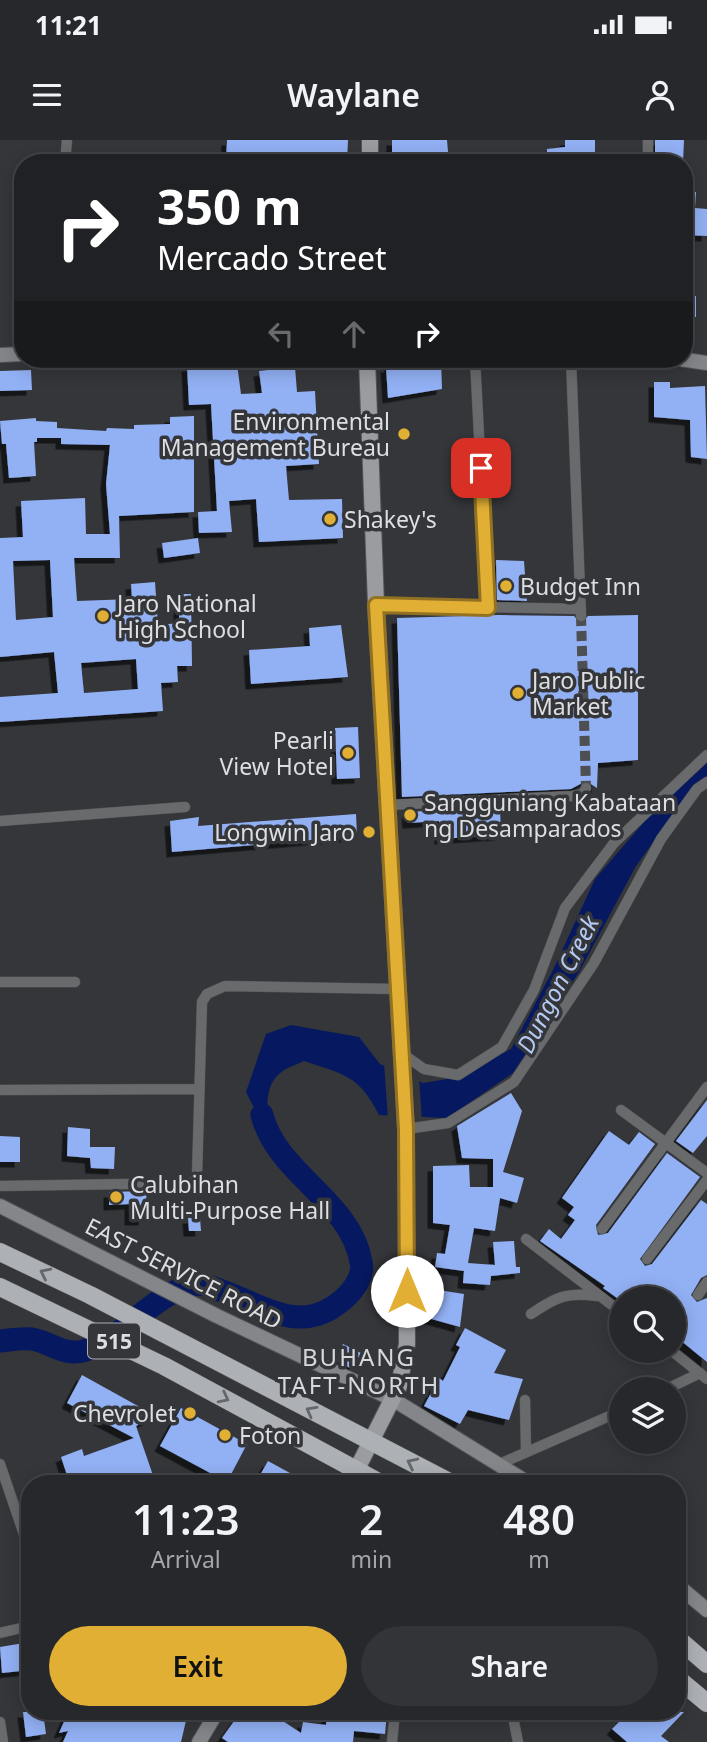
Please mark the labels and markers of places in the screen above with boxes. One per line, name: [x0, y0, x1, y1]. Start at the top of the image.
place label: Environmental Management Bureau: [161, 405, 390, 463]
marker: Environmental Management Bureau: [396, 426, 412, 442]
pin: [451, 438, 511, 498]
place label: Shakey's: [344, 503, 437, 535]
marker: Shakey's: [322, 511, 338, 527]
place label: Budget Inn: [520, 570, 641, 602]
marker: Budget Inn: [498, 578, 514, 594]
place label: Jaro National High School: [115, 587, 257, 645]
marker: Jaro National High School: [95, 608, 111, 624]
place label: Jaro Public Market: [530, 664, 645, 722]
marker: Jaro Public Market: [510, 685, 526, 701]
place label: Pearli View Hotel: [220, 724, 334, 782]
marker: Pearli View Hotel: [340, 745, 356, 761]
place label: Sangguniang Kabataan ng Desamparados: [424, 786, 676, 844]
marker: Sangguniang Kabataan ng Desamparados: [402, 807, 418, 823]
place label: Longwin Jaro: [214, 816, 355, 848]
marker: Longwin Jaro: [361, 824, 377, 840]
place label: Calubihan Multi-Purpose Hall: [130, 1168, 330, 1226]
marker: Calubihan Multi-Purpose Hall: [108, 1189, 124, 1205]
place label: Chevrolet: [73, 1397, 176, 1429]
marker: Chevrolet: [182, 1405, 198, 1421]
place label: Foton: [239, 1419, 301, 1451]
marker: Foton: [217, 1427, 233, 1443]

